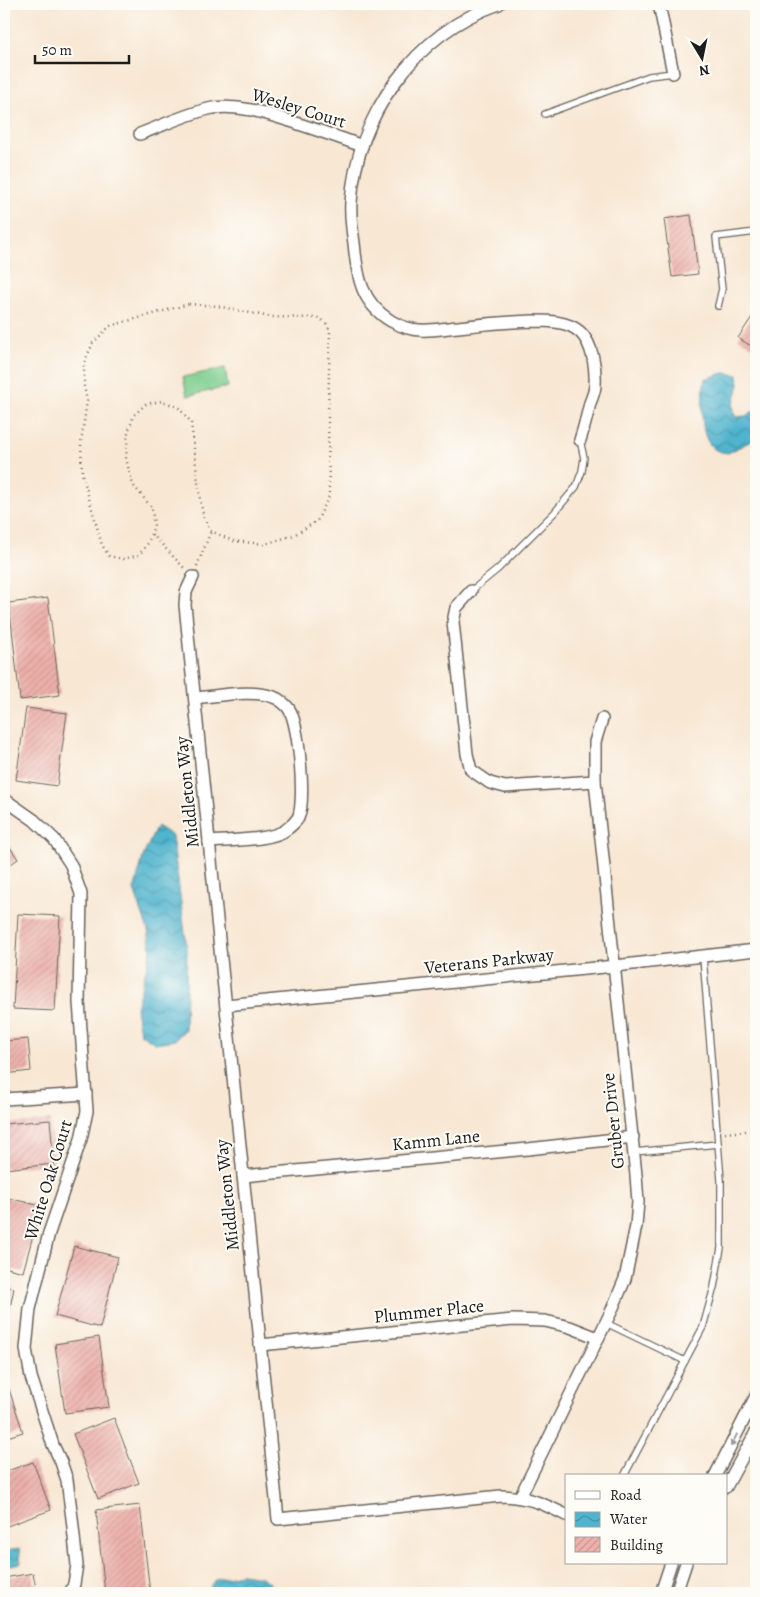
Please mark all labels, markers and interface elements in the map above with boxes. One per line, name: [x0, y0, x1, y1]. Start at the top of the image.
scale bar: [35, 32, 129, 64]
north arrow: [678, 32, 728, 82]
text: 50 m: [42, 40, 72, 60]
text: N: [697, 60, 711, 81]
street label: Wesley Court: [248, 82, 349, 134]
street label: Middleton Way: [169, 734, 205, 849]
street label: Veterans Parkway: [422, 942, 556, 980]
street label: Gruber Drive: [596, 1072, 630, 1170]
street label: White Oak Court: [18, 1117, 78, 1244]
street label: Kamm Lane: [391, 1123, 481, 1157]
street label: Middleton Way: [209, 1137, 245, 1252]
street label: Plummer Place: [373, 1293, 485, 1329]
one-way arrow: [730, 1432, 738, 1447]
legend: [565, 1474, 728, 1564]
text: Road: [610, 1485, 642, 1505]
text: Water: [609, 1509, 647, 1529]
text: Building: [610, 1535, 663, 1555]

